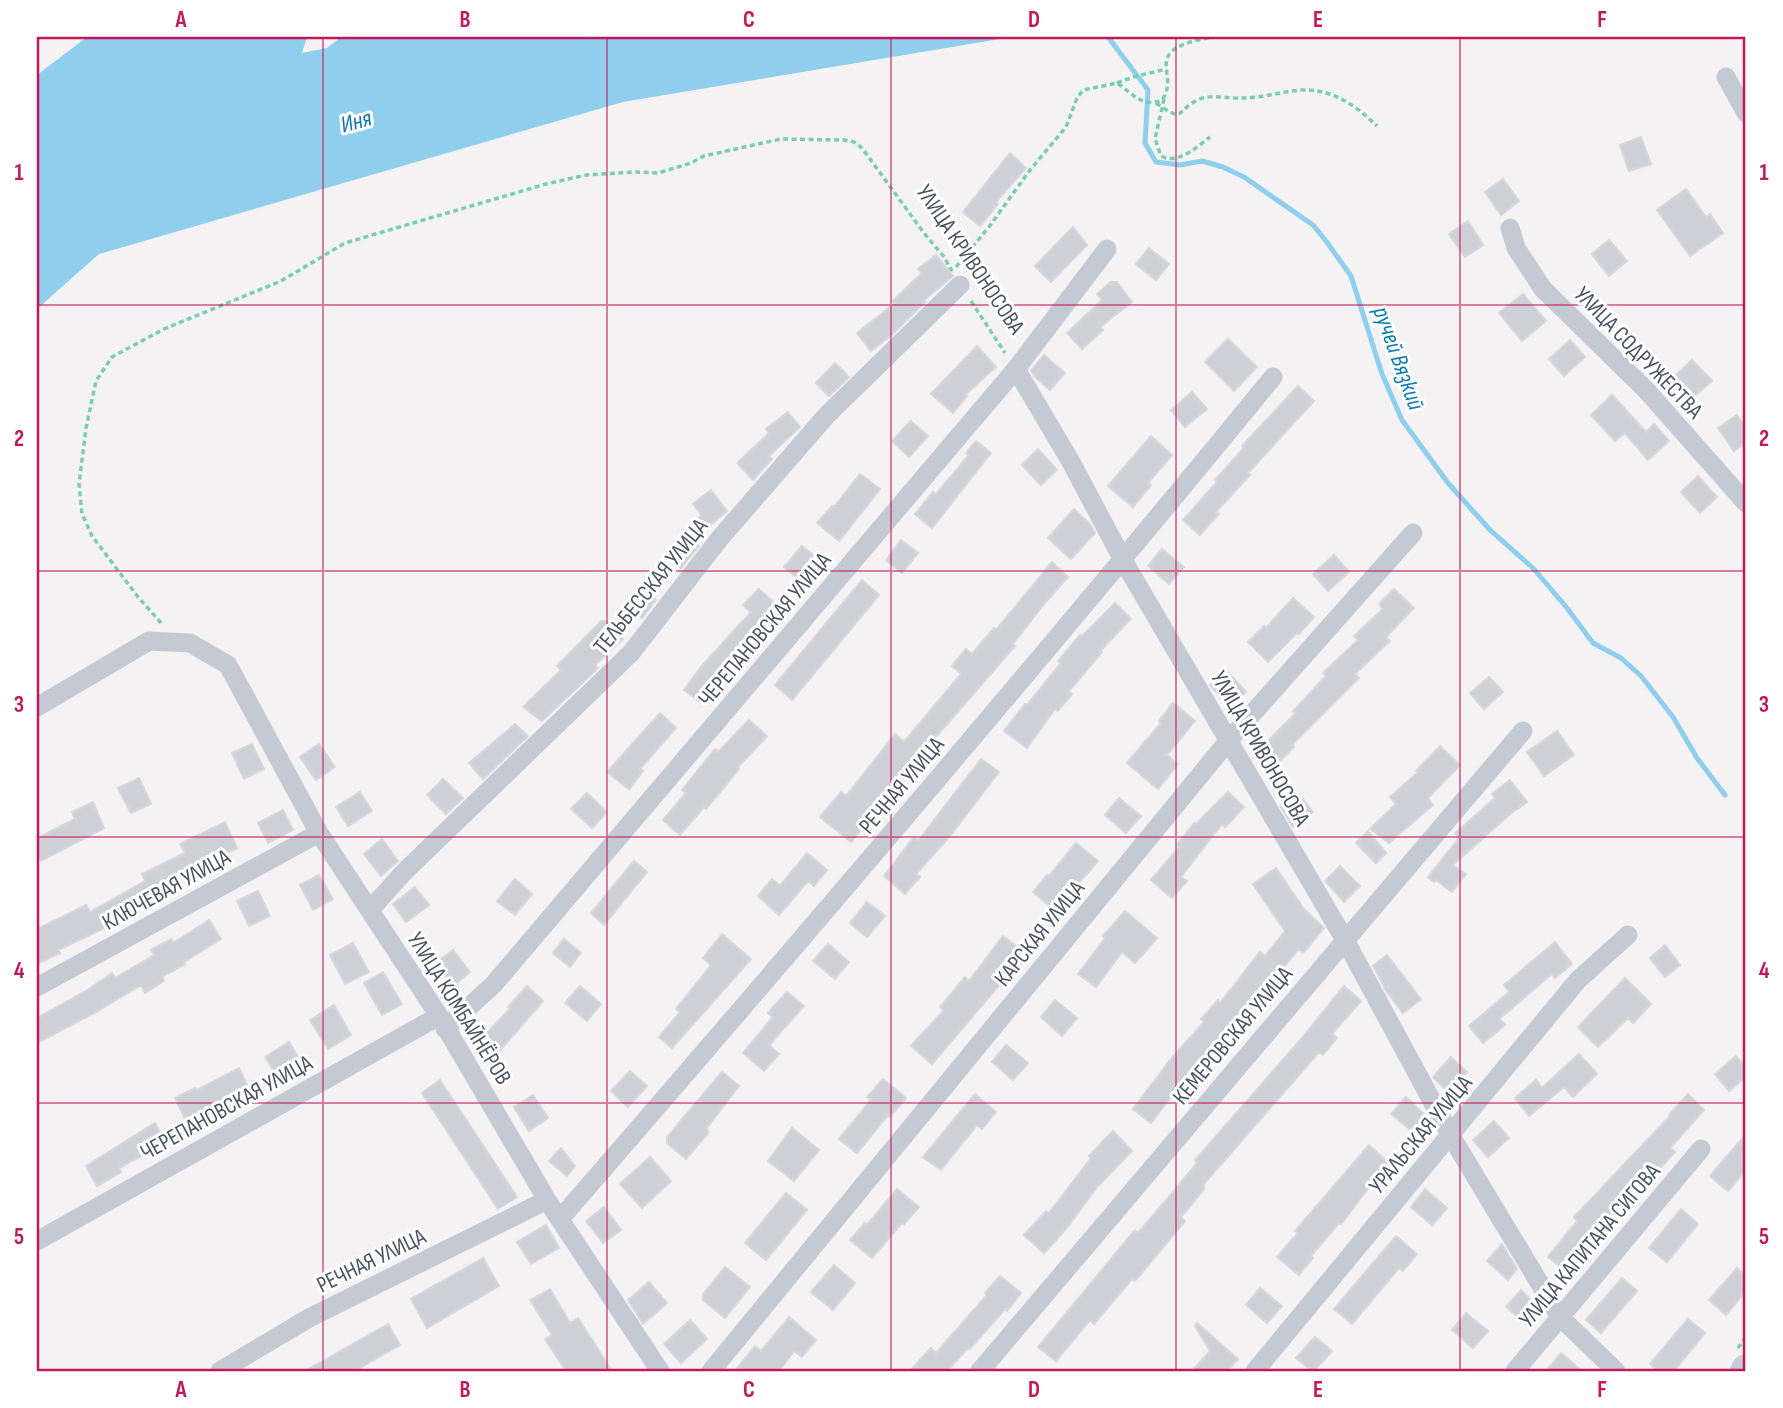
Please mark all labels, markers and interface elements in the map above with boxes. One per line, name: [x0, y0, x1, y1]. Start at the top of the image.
text: A: [175, 6, 188, 34]
text: B: [460, 6, 471, 34]
text: C: [743, 6, 755, 34]
text: D: [1028, 6, 1040, 34]
text: E: [1313, 6, 1323, 34]
text: F: [1597, 6, 1607, 34]
water label: Иня: [337, 103, 376, 139]
text: 1: [14, 159, 24, 187]
text: 1: [1759, 159, 1769, 187]
street label: УЛИЦА КРИВОНОСОВА: [910, 180, 1031, 340]
street label: УЛИЦА СОДРУЖЕСТВА: [1568, 281, 1708, 425]
water label: ручей Вязкий: [1366, 302, 1431, 414]
text: 2: [14, 425, 24, 453]
text: 2: [1759, 425, 1769, 453]
street label: ТЕЛЬБЕССКАЯ УЛИЦА: [588, 513, 714, 660]
street label: ЧЕРЕПАНОВСКАЯ УЛИЦА: [692, 547, 837, 712]
street label: УЛИЦА КРИВОНОСОВА: [1204, 666, 1316, 831]
text: 3: [14, 691, 24, 719]
text: 3: [1759, 691, 1769, 719]
street label: РЕЧНАЯ УЛИЦА: [853, 731, 950, 840]
street label: КЛЮЧЕВАЯ УЛИЦА: [98, 843, 236, 937]
street label: КАРСКАЯ УЛИЦА: [989, 875, 1091, 992]
street label: УЛИЦА КОМБАЙНЁРОВ: [401, 927, 517, 1090]
text: 4: [14, 957, 25, 985]
text: 4: [1759, 957, 1770, 985]
street label: КЕМЕРОВСКАЯ УЛИЦА: [1167, 961, 1299, 1110]
street label: ЧЕРЕПАНОВСКАЯ УЛИЦА: [136, 1049, 317, 1167]
street label: УРАЛЬСКАЯ УЛИЦА: [1363, 1070, 1479, 1200]
street label: УЛИЦА КАПИТАНА СИГОВА: [1513, 1158, 1666, 1333]
street label: РЕЧНАЯ УЛИЦА: [312, 1222, 431, 1299]
text: 5: [14, 1223, 24, 1251]
text: 5: [1759, 1223, 1769, 1251]
text: A: [175, 1376, 188, 1404]
text: B: [460, 1376, 471, 1404]
text: C: [743, 1376, 755, 1404]
text: D: [1028, 1376, 1040, 1404]
text: E: [1313, 1376, 1323, 1404]
text: F: [1597, 1376, 1607, 1404]

